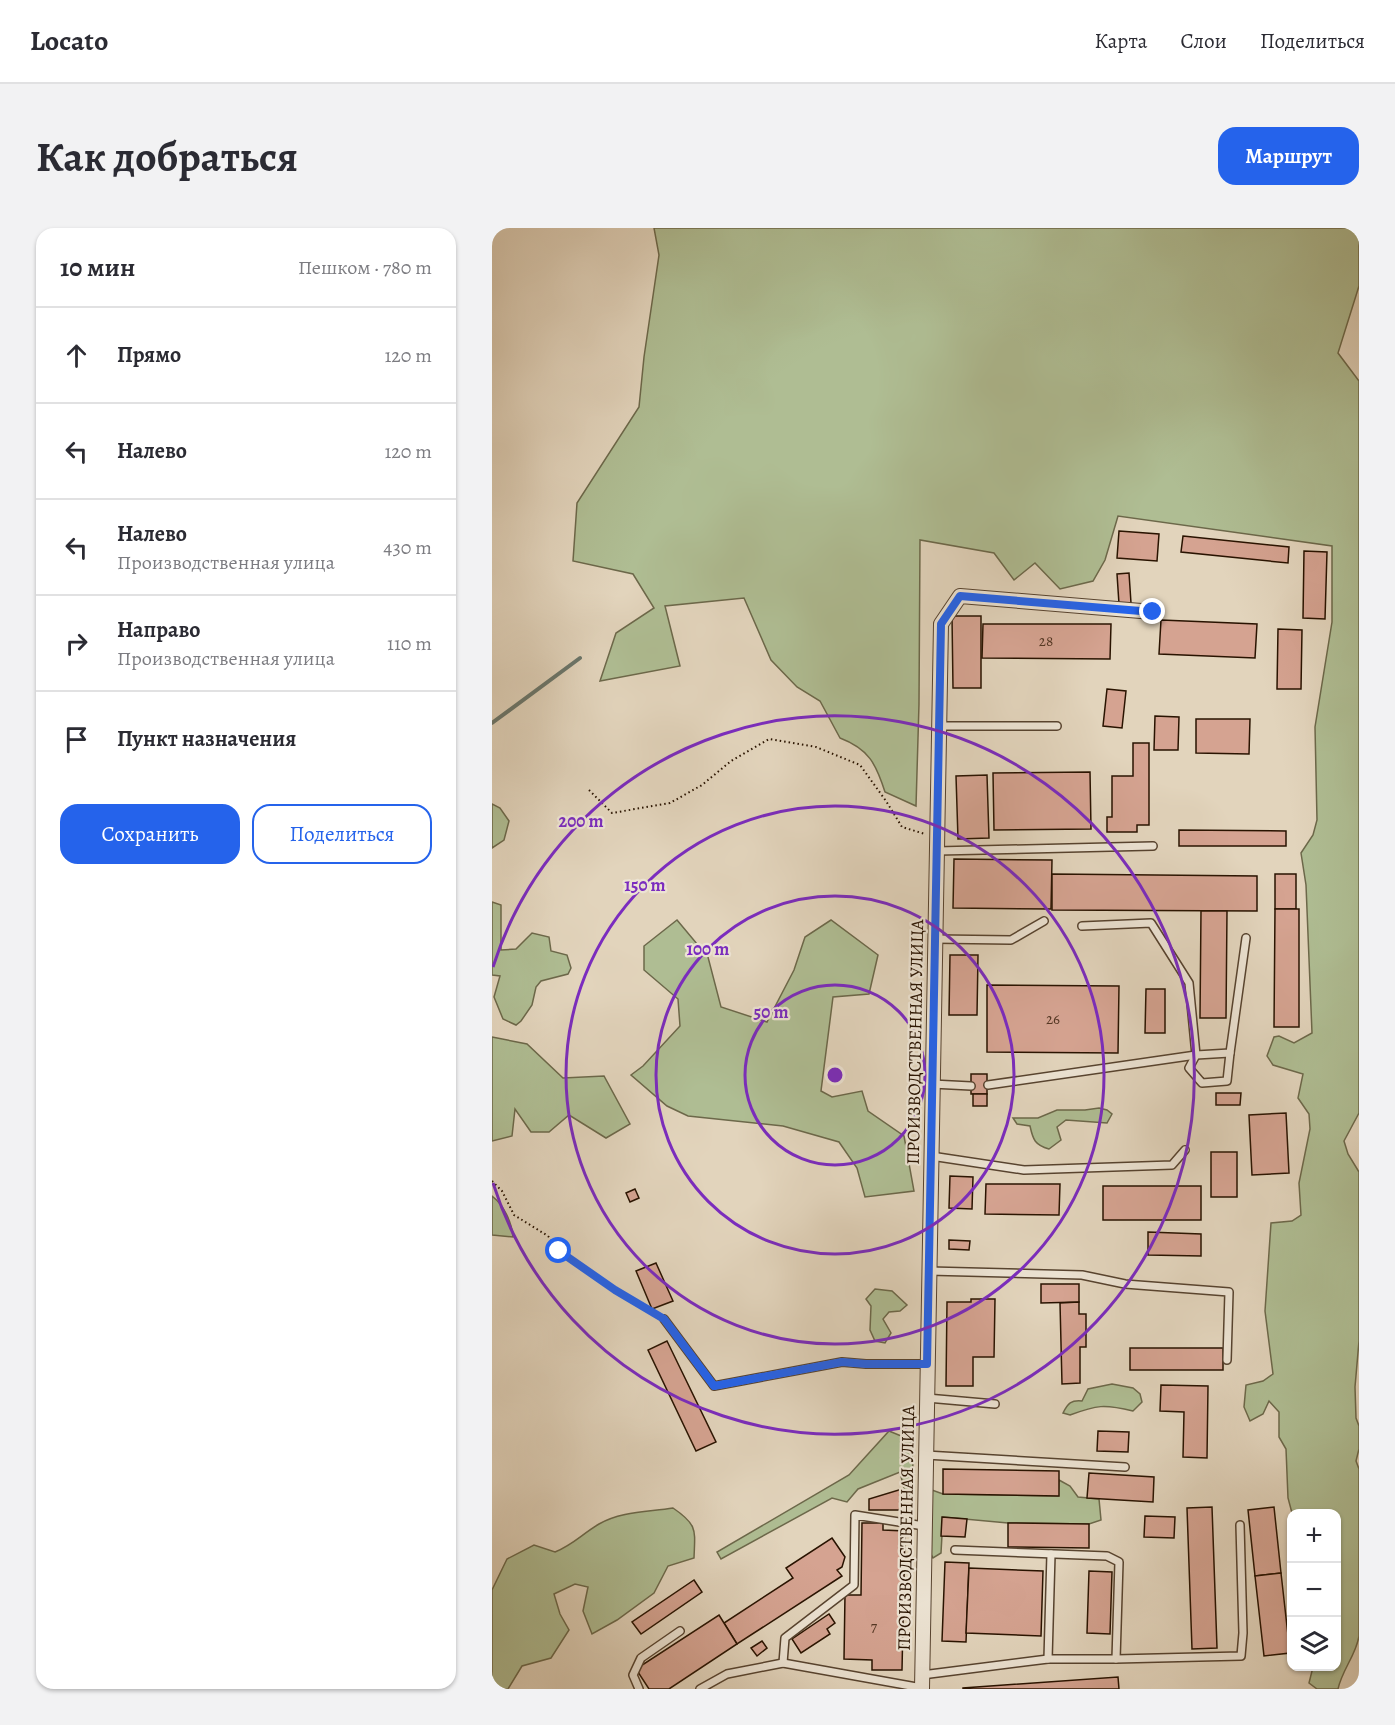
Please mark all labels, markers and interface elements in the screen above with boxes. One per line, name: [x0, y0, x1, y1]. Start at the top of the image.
text: Locato: [30, 22, 108, 60]
text: Карта: [1094, 27, 1147, 55]
text: Слои: [1180, 27, 1227, 55]
text: Поделиться: [1260, 27, 1365, 55]
button: Маршрут: [1218, 127, 1359, 185]
text: Как добраться: [36, 128, 298, 185]
text: 10 мин: [60, 250, 135, 285]
text: Пешком · 780 m: [298, 254, 432, 281]
icon: ahead: [60, 339, 93, 372]
text: Прямо: [117, 340, 181, 370]
text: 120 m: [384, 342, 432, 369]
icon: left: [60, 435, 93, 468]
text: Налево: [117, 436, 187, 466]
text: 120 m: [384, 438, 432, 465]
text: Налево: [117, 519, 187, 549]
icon: left: [60, 531, 93, 564]
text: 430 m: [383, 534, 432, 561]
text: Производственная улица: [117, 549, 335, 576]
route end: [1139, 598, 1165, 624]
text: Направо: [117, 615, 200, 645]
icon: right: [60, 627, 93, 660]
text: 110 m: [387, 630, 432, 657]
house number: 28: [1039, 631, 1053, 651]
text: Производственная улица: [117, 645, 335, 672]
icon: arrive: [60, 723, 93, 756]
text: Пункт назначения: [117, 724, 296, 754]
button: Сохранить: [60, 804, 240, 864]
button: Поделиться: [252, 804, 432, 864]
text: 200 m: [558, 809, 604, 833]
text: 150 m: [624, 873, 666, 897]
street label: ПРОИЗВОДСТВЕННАЯ УЛИЦА: [901, 919, 929, 1165]
text: 100 m: [687, 937, 729, 961]
text: 50 m: [754, 1000, 788, 1024]
house number: 26: [1046, 1009, 1060, 1029]
centre of rings: [825, 1065, 845, 1085]
route start: [545, 1237, 571, 1263]
street label: ПРОИЗВОДСТВЕННАЯ УЛИЦА: [892, 1405, 920, 1651]
map controls: [1287, 1509, 1341, 1671]
button: +: [1287, 1509, 1341, 1563]
button: −: [1287, 1563, 1341, 1617]
house number: 7: [871, 1617, 878, 1637]
button: layers: [1287, 1617, 1341, 1671]

